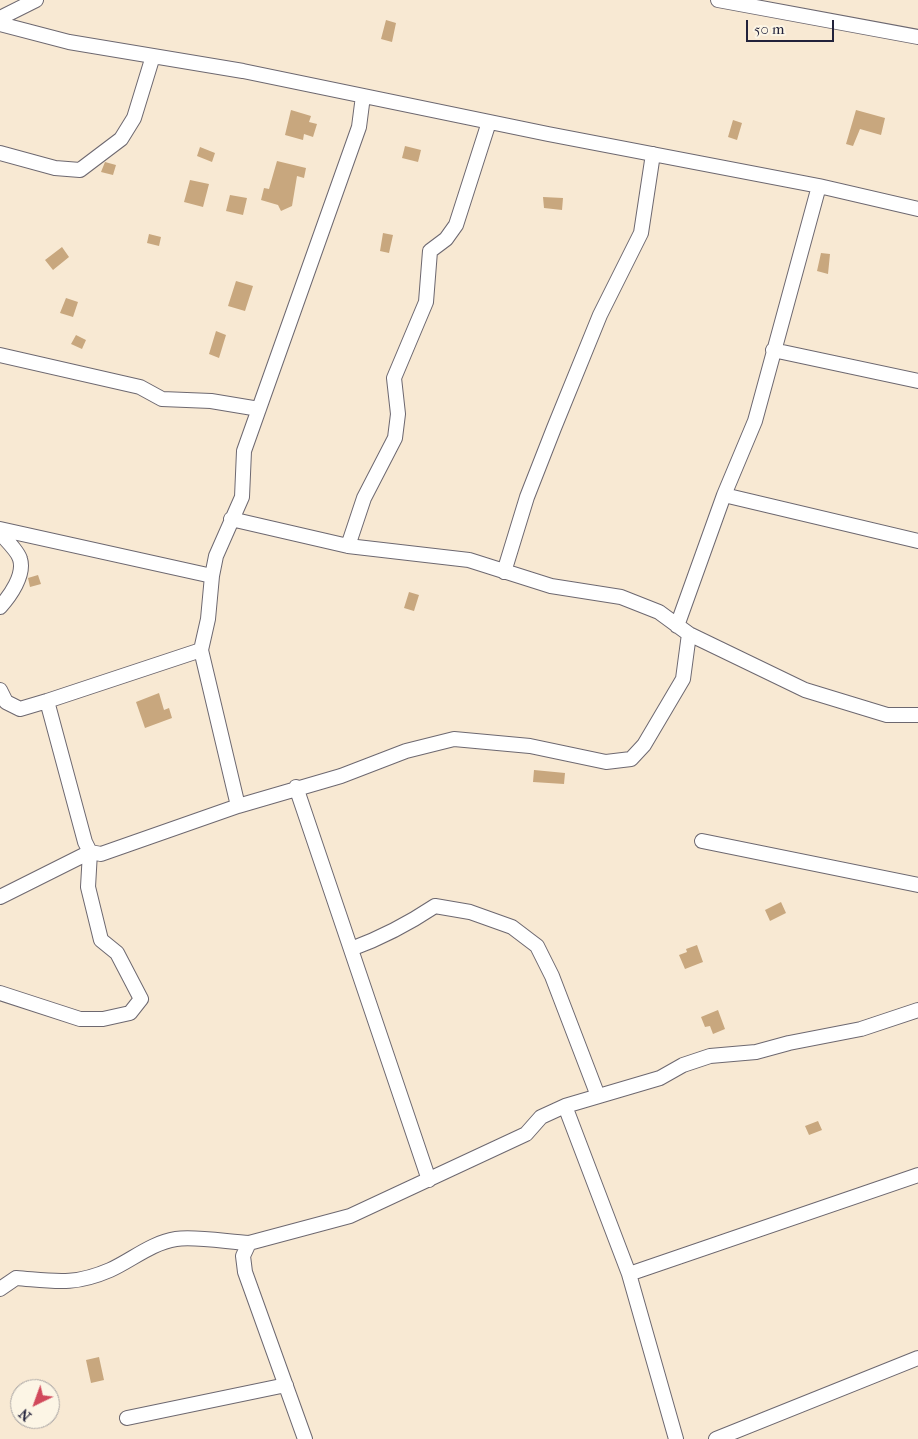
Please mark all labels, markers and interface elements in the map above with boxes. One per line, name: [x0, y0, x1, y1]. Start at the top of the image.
scale bar: [748, 10, 836, 42]
text: 50 m: [754, 20, 784, 38]
north arrow: [10, 1379, 60, 1429]
text: N: [16, 1405, 35, 1425]

